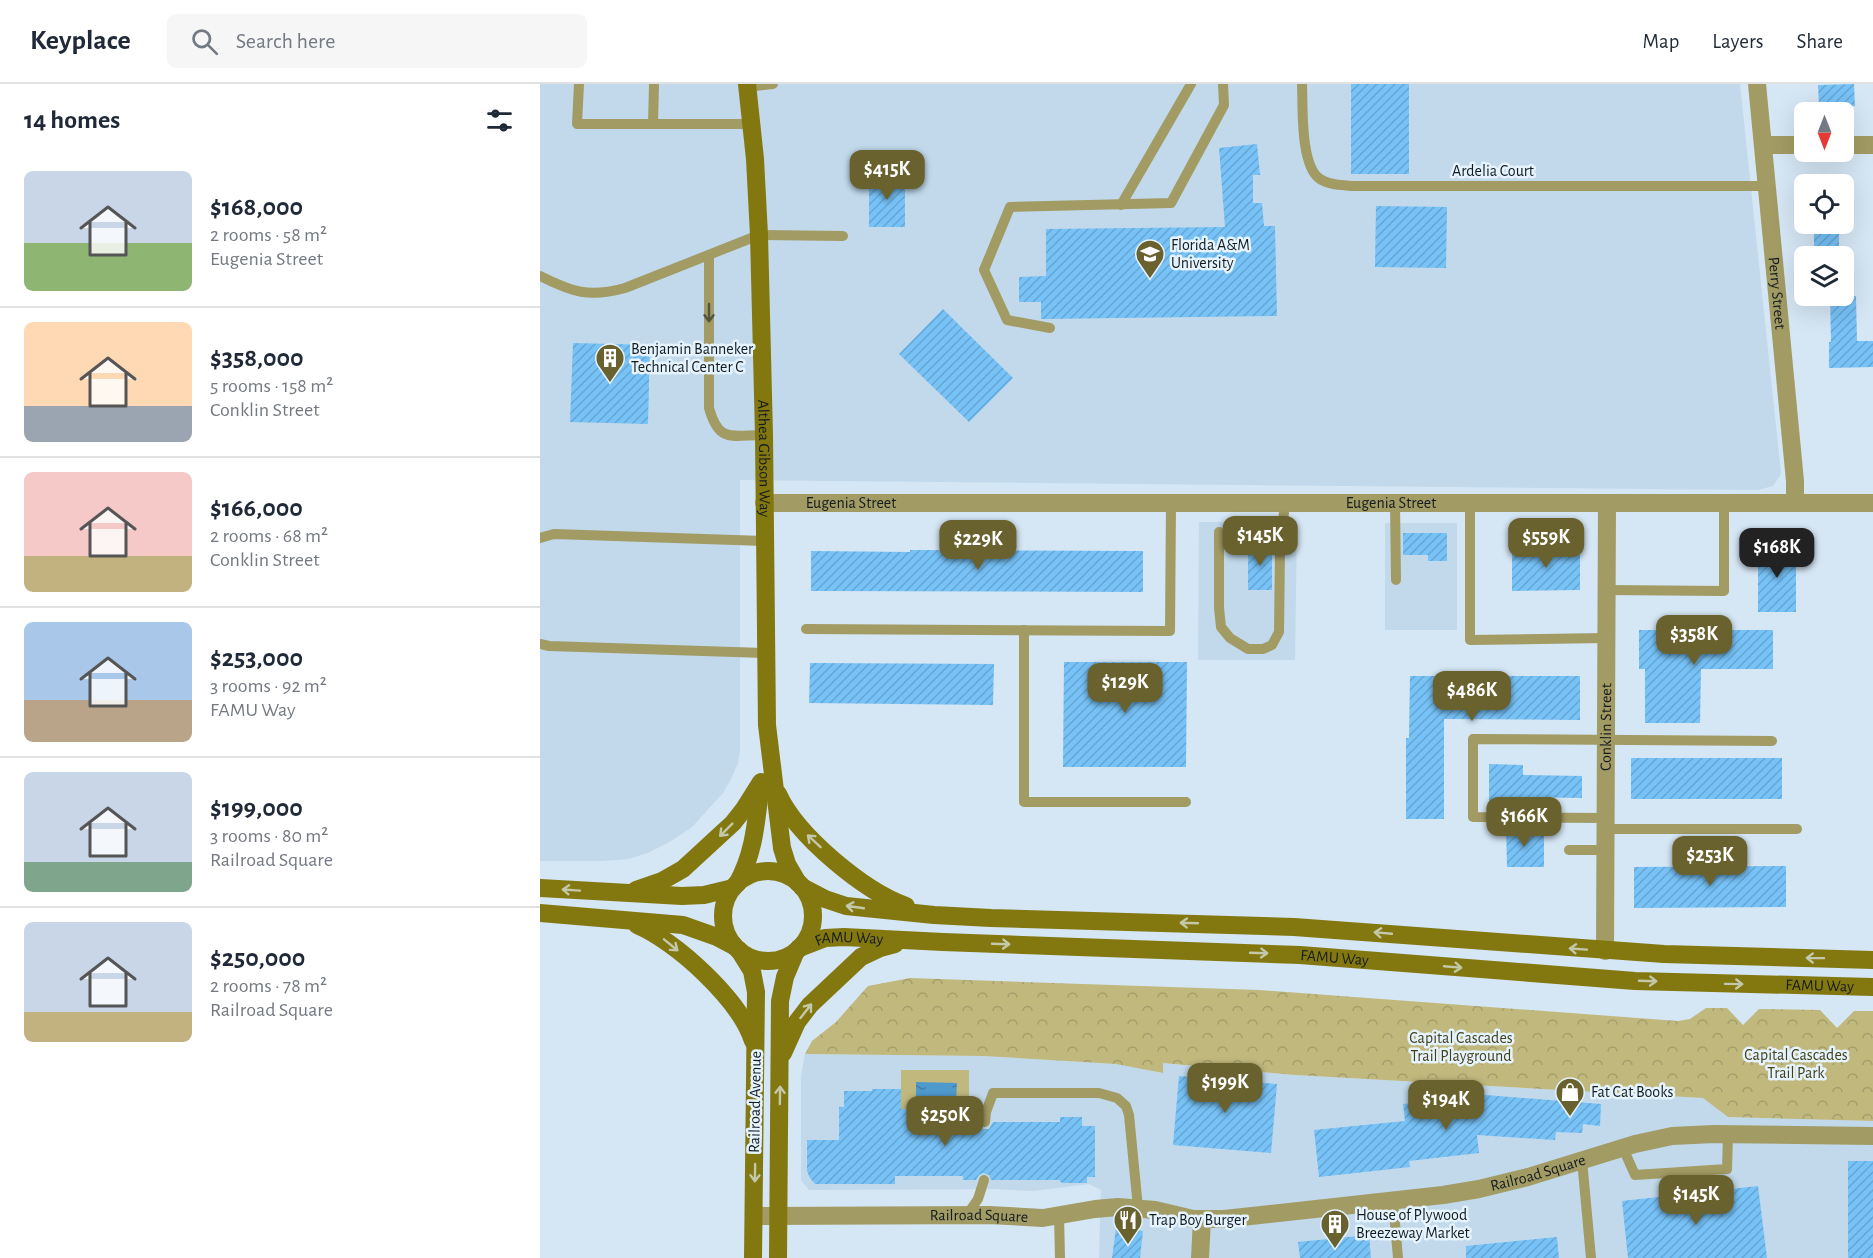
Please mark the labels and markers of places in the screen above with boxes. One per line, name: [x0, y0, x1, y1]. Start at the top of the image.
pin: $415K: [845, 150, 929, 201]
place label: Florida A&M University: [1171, 237, 1250, 272]
school or university icon: Florida A&M University: [1134, 238, 1166, 280]
place label: Benjamin Banneker Technical Center C: [631, 341, 754, 375]
building icon: Benjamin Banneker Technical Center C: [594, 342, 626, 384]
pin: $145K: [1218, 516, 1302, 567]
pin: $559K: [1504, 518, 1588, 569]
pin: $229K: [936, 520, 1020, 571]
pin: $168K: [1735, 528, 1819, 579]
pin: $358K: [1652, 615, 1736, 666]
pin: $129K: [1083, 663, 1167, 714]
pin: $486K: [1430, 671, 1514, 722]
pin: $166K: [1482, 797, 1566, 848]
pin: $253K: [1668, 836, 1752, 887]
pin: $199K: [1183, 1063, 1267, 1114]
shop icon: Fat Cat Books: [1554, 1076, 1586, 1118]
pin: $194K: [1404, 1080, 1488, 1131]
place label: Fat Cat Books: [1591, 1084, 1674, 1100]
pin: $250K: [903, 1096, 987, 1147]
pin: $145K: [1654, 1175, 1738, 1226]
restaurant icon: Trap Boy Burger: [1112, 1204, 1144, 1246]
place label: House of Plywood Breezeway Market: [1356, 1207, 1470, 1242]
building icon: House of Plywood Breezeway Market: [1319, 1208, 1351, 1250]
place label: Trap Boy Burger: [1149, 1212, 1247, 1229]

